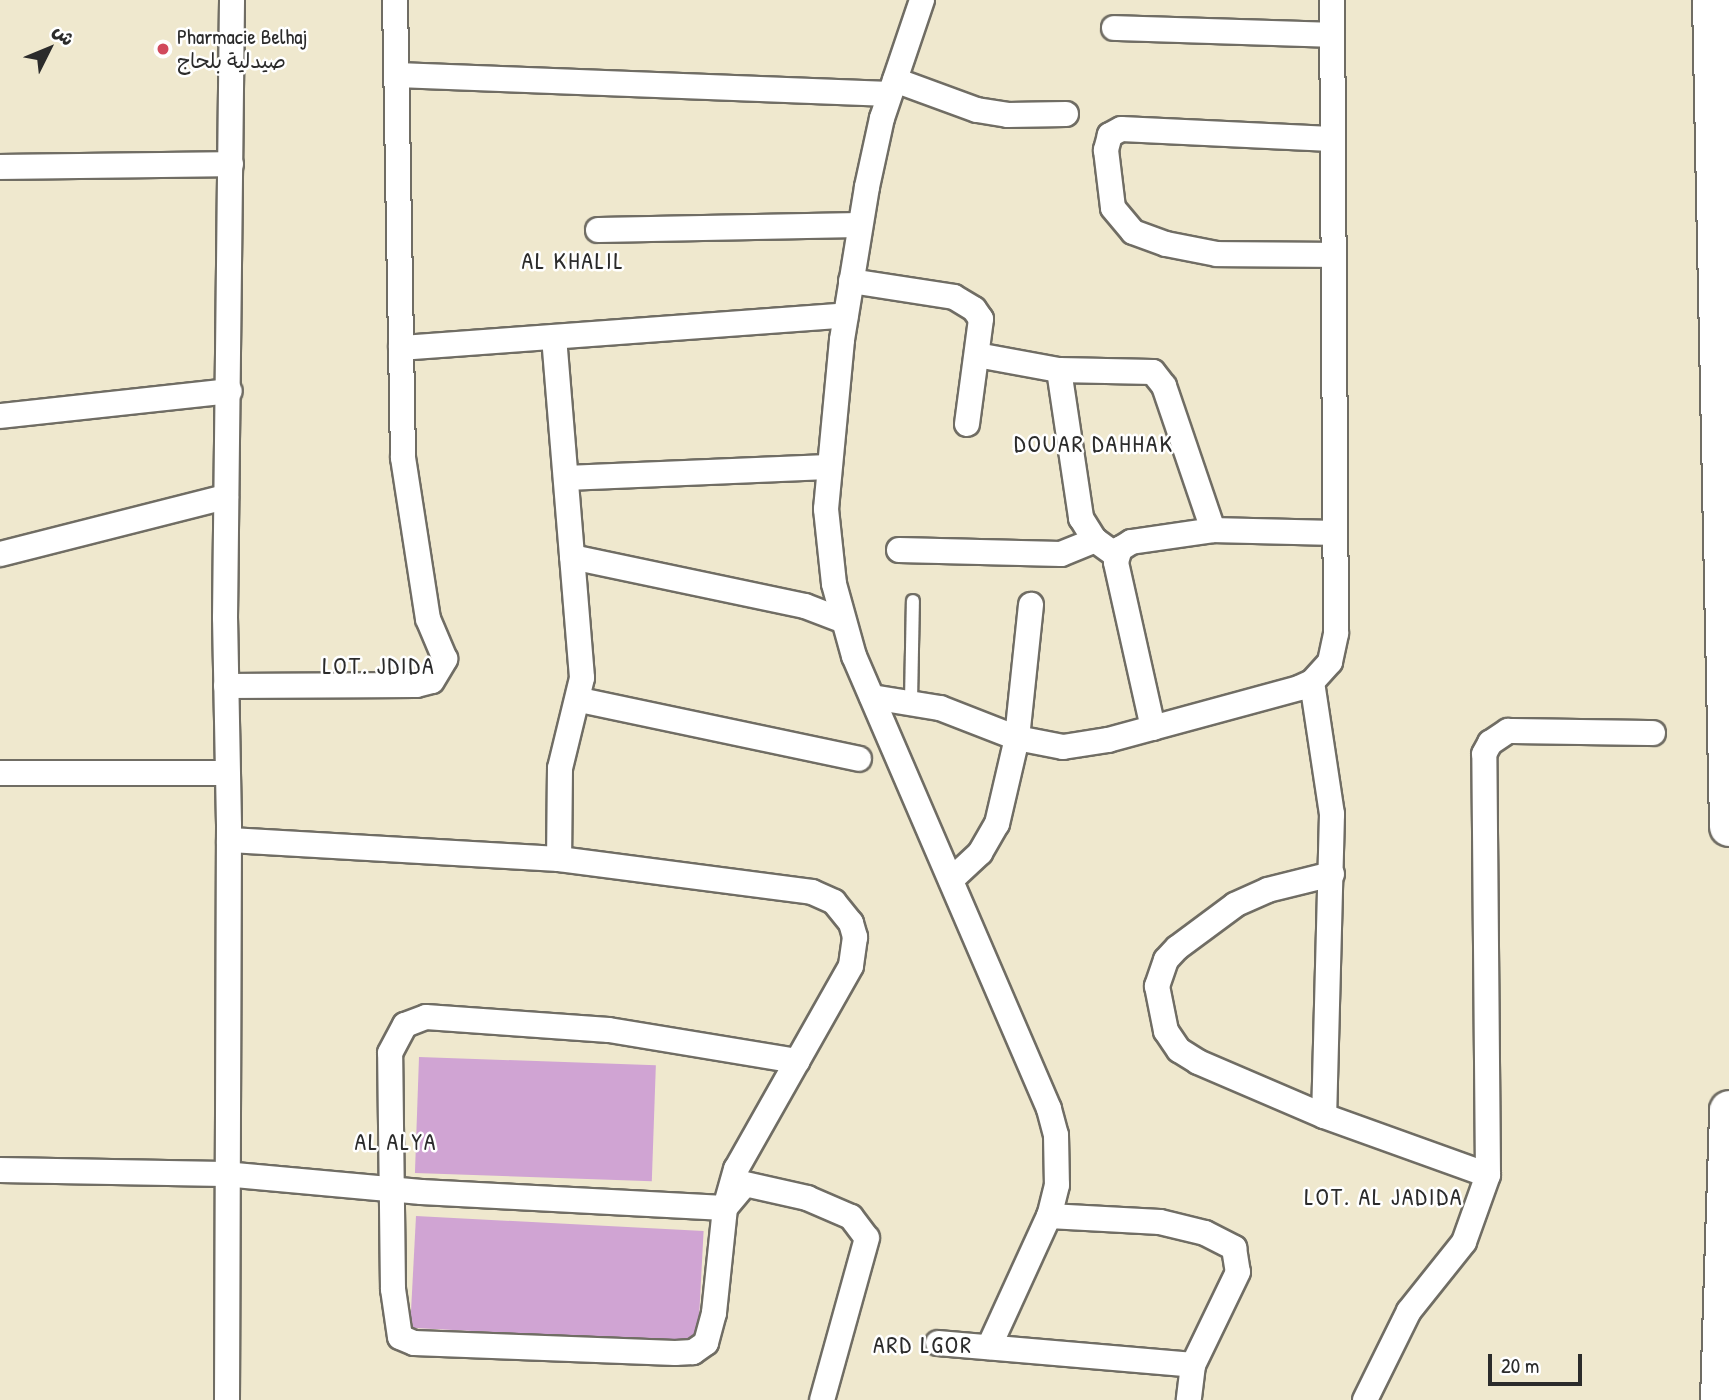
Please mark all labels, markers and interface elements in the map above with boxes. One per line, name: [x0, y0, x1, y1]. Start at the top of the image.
north arrow: [14, 14, 84, 84]
text: ش: [48, 18, 81, 51]
place label: Pharmacie Belhaj صيدلية بلحاج: [177, 24, 307, 74]
marker: Pharmacie Belhaj صيدلية بلحاج: [155, 41, 171, 57]
district label: AL KHALIL: [523, 247, 623, 275]
district label: DOUAR DAHHAK: [1016, 430, 1172, 458]
district label: LOT. JDIDA: [324, 652, 434, 680]
district label: AL ALYA: [355, 1128, 437, 1156]
district label: LOT. AL JADIDA: [1306, 1183, 1462, 1211]
district label: ARD LGOR: [874, 1331, 972, 1359]
scale bar: [1491, 1340, 1586, 1384]
text: 20 m: [1501, 1351, 1539, 1380]

